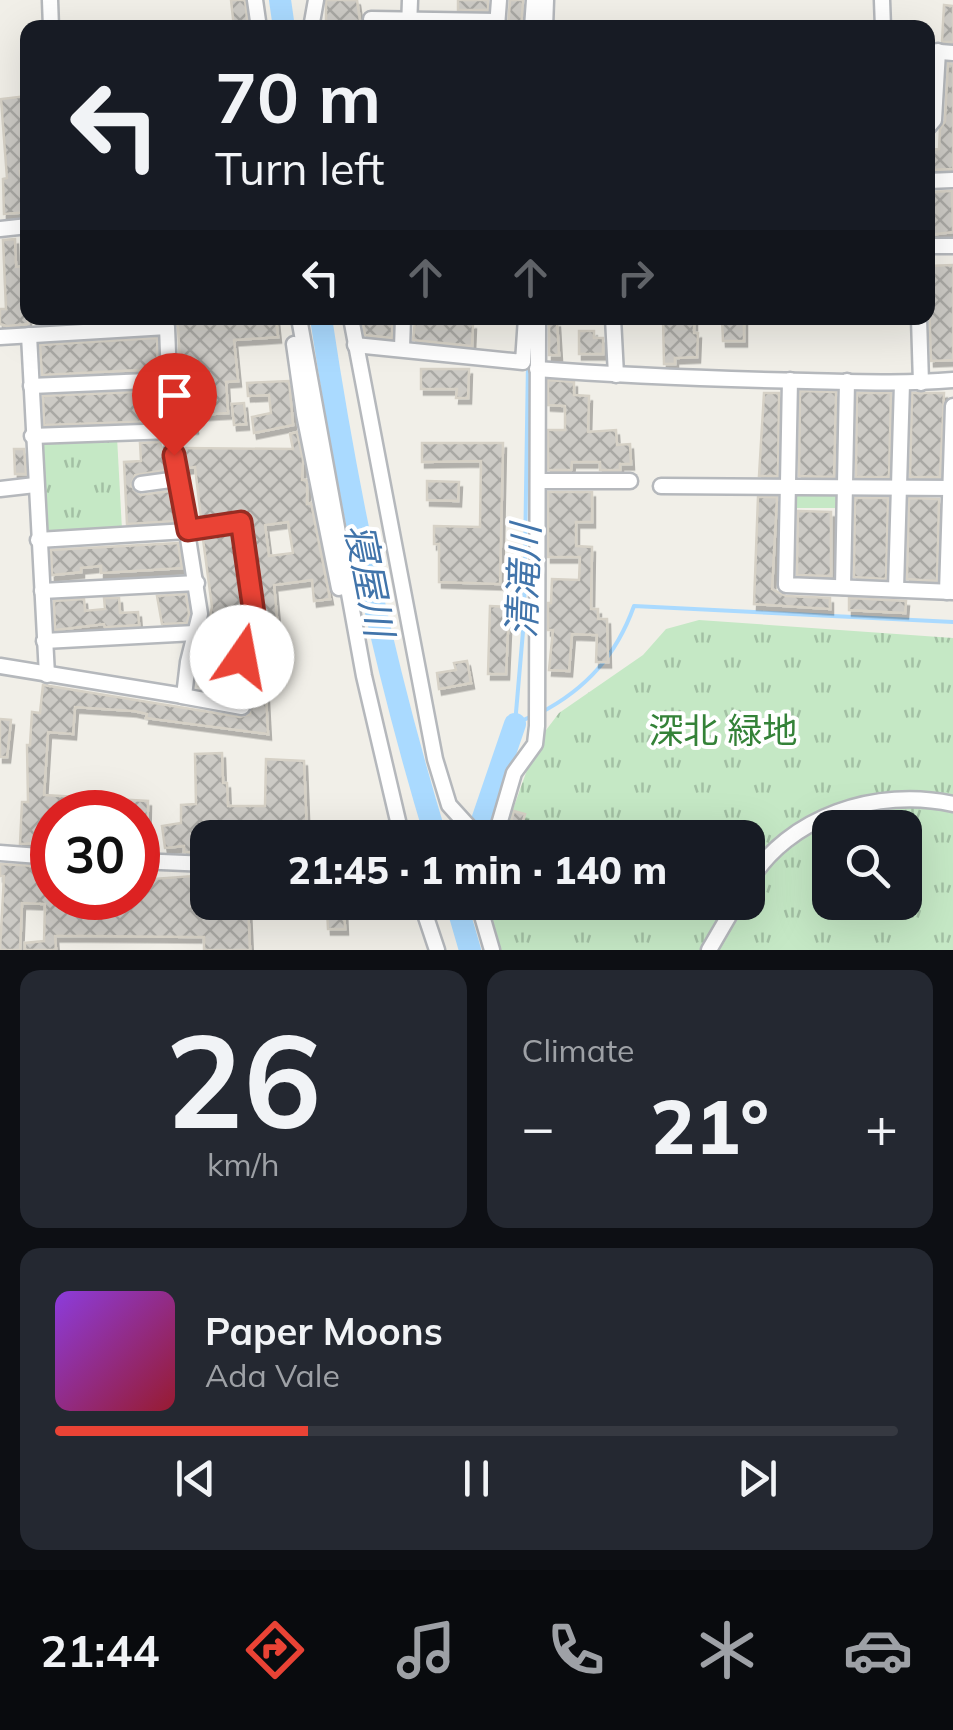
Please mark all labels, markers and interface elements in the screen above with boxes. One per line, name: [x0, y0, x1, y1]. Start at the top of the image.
text: 70 m: [215, 53, 381, 141]
icon: left: [50, 60, 180, 190]
text: Turn left: [215, 140, 384, 196]
icon: left: [293, 250, 348, 305]
icon: ahead: [398, 250, 453, 305]
icon: ahead: [503, 250, 558, 305]
icon: right: [608, 250, 663, 305]
pin: [132, 353, 217, 456]
icon: arrive: [147, 368, 202, 423]
water label: 寝屋川: [336, 519, 405, 644]
water label: 清滝川: [497, 519, 549, 639]
position arrow: [190, 605, 294, 709]
park label: 深北 緑地: [648, 708, 798, 752]
speed limit sign: 30: [30, 790, 160, 920]
map controls: [812, 810, 922, 920]
button: search: [812, 810, 922, 920]
text: 21:45 · 1 min · 140 m: [288, 846, 667, 894]
text: 26: [165, 997, 321, 1161]
text: Climate: [522, 1030, 634, 1070]
text: 21°: [650, 1079, 769, 1173]
text: −: [522, 1092, 555, 1161]
text: +: [865, 1092, 898, 1161]
text: km/h: [207, 1144, 279, 1184]
text: Paper Moons: [205, 1307, 443, 1355]
text: Ada Vale: [205, 1355, 340, 1395]
icon: previous: [168, 1451, 223, 1506]
icon: pause: [449, 1451, 504, 1506]
icon: next: [730, 1451, 785, 1506]
icon: directions: [240, 1615, 310, 1685]
icon: music: [391, 1615, 461, 1685]
icon: phone: [541, 1615, 611, 1685]
icon: climate: [692, 1615, 762, 1685]
icon: car: [843, 1615, 913, 1685]
text: 21:44: [40, 1622, 159, 1678]

